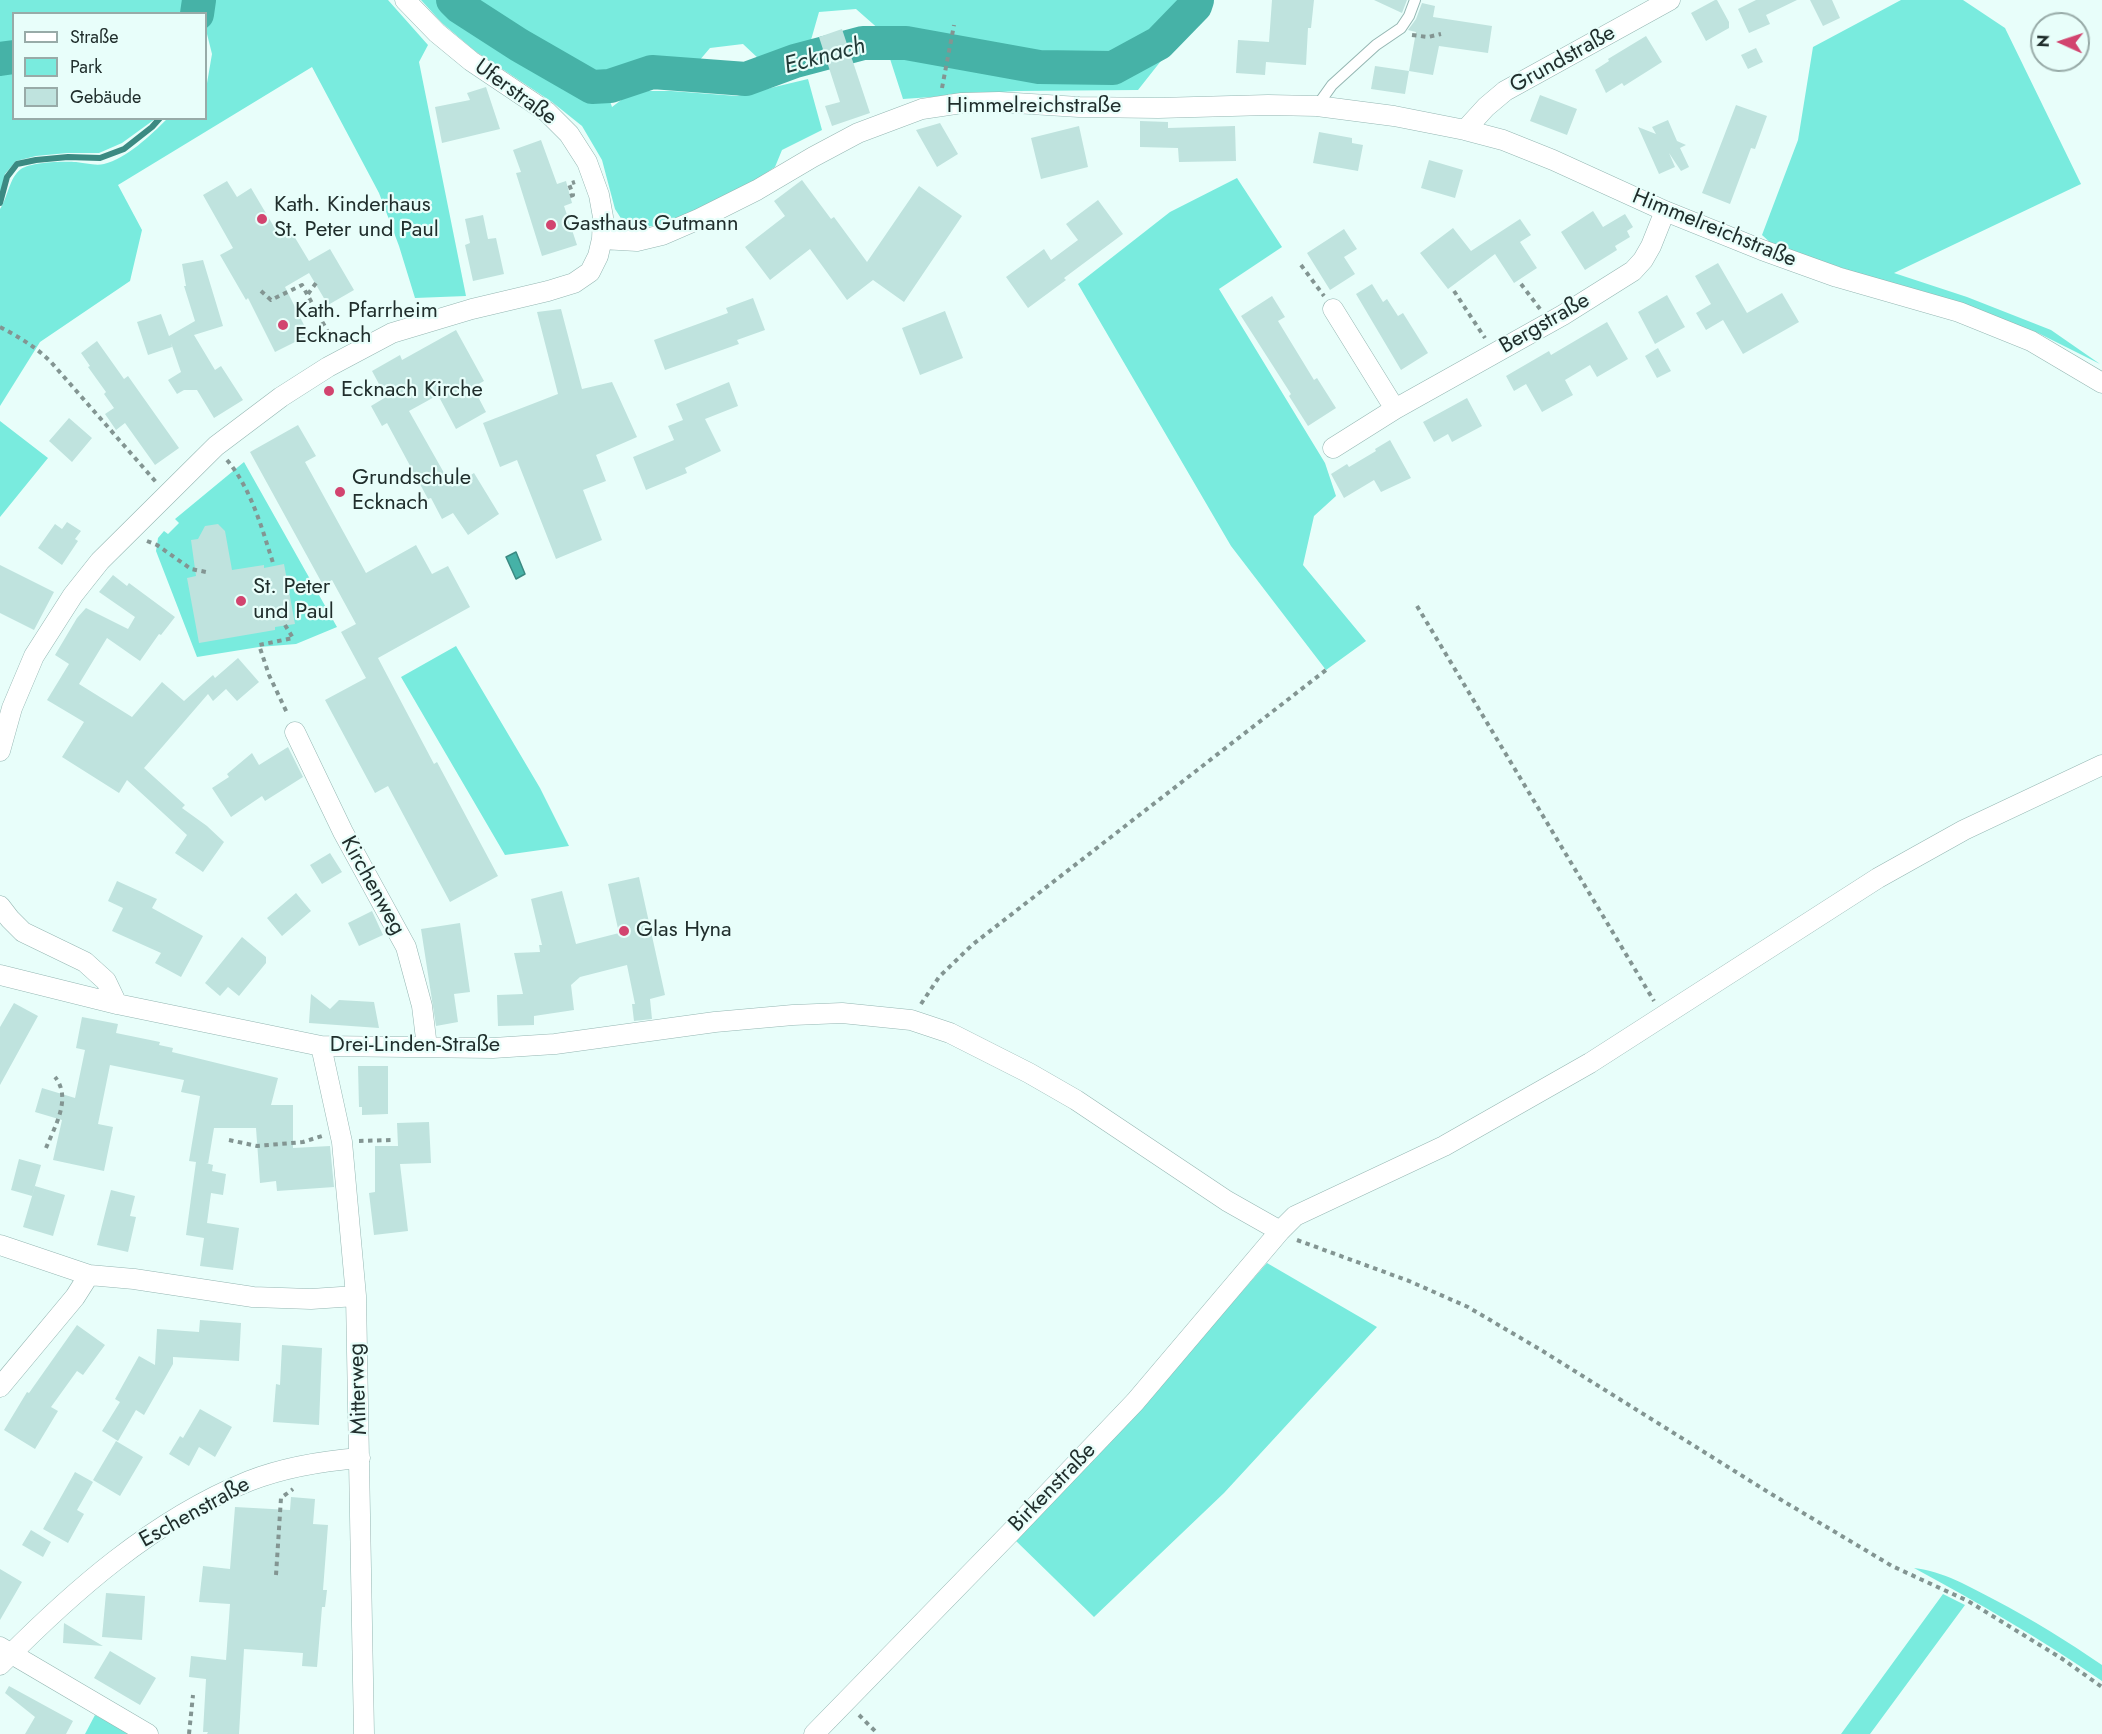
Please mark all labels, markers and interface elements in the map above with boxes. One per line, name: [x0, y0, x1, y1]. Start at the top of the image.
legend: [12, 12, 207, 120]
north arrow: [2030, 12, 2090, 72]
street label: Grundstraße: [1506, 20, 1620, 100]
text: Straße: [70, 24, 118, 50]
water label: Ecknach: [781, 32, 869, 82]
text: N: [2032, 34, 2055, 48]
text: Park: [70, 54, 102, 80]
street label: Uferstraße: [469, 54, 561, 132]
text: Gebäude: [70, 84, 141, 110]
street label: Himmelreichstraße: [947, 94, 1121, 120]
street label: Himmelreichstraße: [1628, 184, 1800, 274]
place label: Kath. Kinderhaus St. Peter und Paul: [274, 193, 439, 244]
marker: Kath. Kinderhaus St. Peter und Paul: [255, 212, 269, 226]
place label: Gasthaus Gutmann: [563, 212, 739, 238]
marker: Gasthaus Gutmann: [544, 218, 558, 232]
street label: Bergstraße: [1495, 288, 1595, 360]
place label: Kath. Pfarrheim Ecknach: [295, 299, 438, 350]
marker: Kath. Pfarrheim Ecknach: [276, 318, 290, 332]
place label: Ecknach Kirche: [341, 378, 483, 404]
marker: Ecknach Kirche: [322, 384, 336, 398]
place label: Grundschule Ecknach: [352, 466, 471, 518]
marker: Grundschule Ecknach: [333, 485, 347, 499]
place label: St. Peter und Paul: [253, 575, 334, 626]
marker: St. Peter und Paul: [234, 594, 248, 608]
street label: Kirchenweg: [334, 832, 410, 940]
place label: Glas Hyna: [636, 918, 732, 944]
marker: Glas Hyna: [617, 924, 631, 938]
street label: Drei-Linden-Straße: [330, 1033, 500, 1059]
street label: Mitterweg: [344, 1342, 374, 1436]
street label: Birkenstraße: [1004, 1438, 1102, 1538]
street label: Eschenstraße: [135, 1472, 255, 1554]

